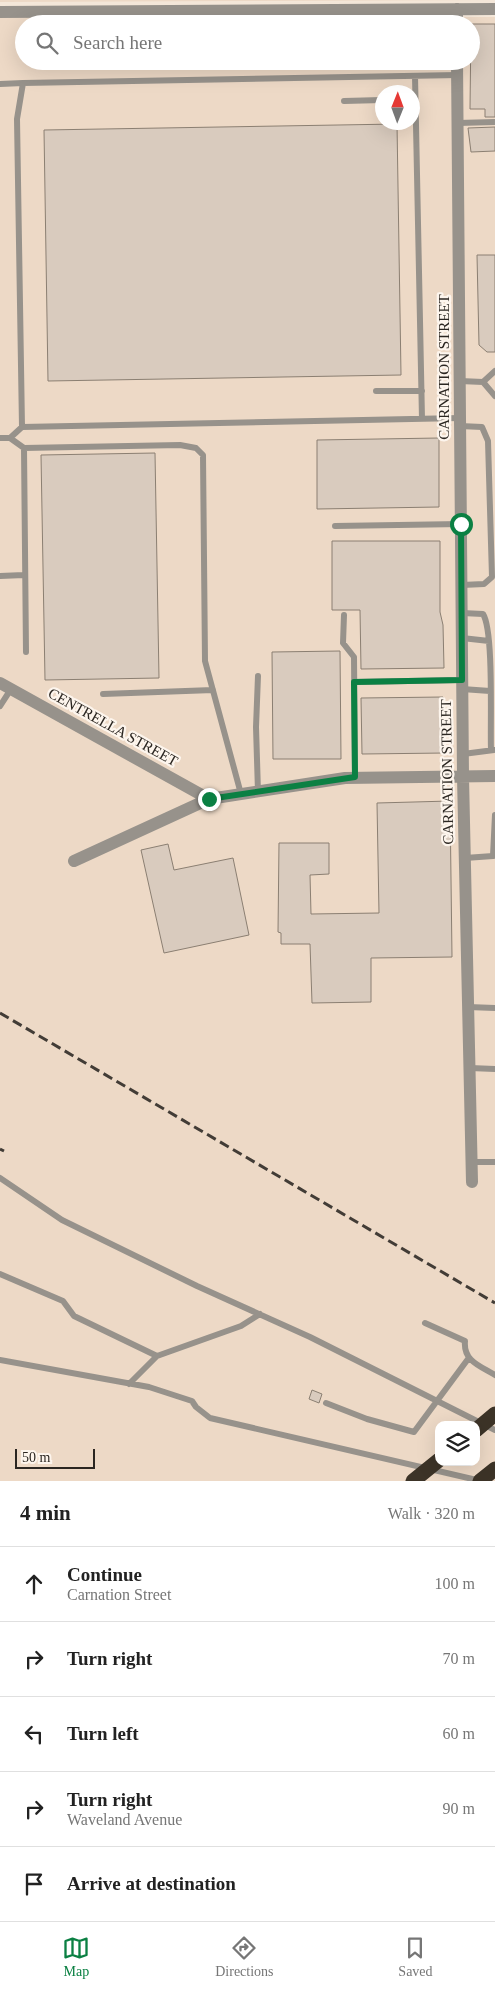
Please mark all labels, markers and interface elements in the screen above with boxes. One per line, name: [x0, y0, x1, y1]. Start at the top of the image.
search box: [15, 15, 480, 70]
icon: search: [33, 29, 61, 57]
text: Search here: [73, 32, 162, 53]
north arrow: [375, 85, 420, 130]
street label: CARNATION STREET: [436, 294, 452, 440]
route start: [450, 513, 473, 536]
street label: CENTRELLA STREET: [46, 685, 180, 769]
street label: CARNATION STREET: [438, 699, 456, 845]
route end: [198, 788, 221, 811]
map controls: [435, 1421, 480, 1466]
button: layers: [435, 1421, 480, 1466]
scale bar: [15, 1446, 95, 1469]
text: 50 m: [22, 1450, 50, 1465]
text: 4 min: [20, 1501, 71, 1525]
text: Walk · 320 m: [388, 1505, 475, 1522]
text: Continue: [67, 1564, 142, 1585]
icon: ahead: [20, 1570, 48, 1598]
text: 100 m: [435, 1575, 475, 1592]
text: Carnation Street: [67, 1586, 171, 1603]
icon: right: [20, 1645, 48, 1673]
text: Turn right: [67, 1648, 152, 1669]
text: 70 m: [443, 1650, 475, 1667]
icon: left: [20, 1720, 48, 1748]
text: Turn left: [67, 1723, 139, 1744]
text: 60 m: [443, 1725, 475, 1742]
text: Turn right: [67, 1789, 152, 1810]
icon: right: [20, 1795, 48, 1823]
text: 90 m: [443, 1800, 475, 1817]
text: Waveland Avenue: [67, 1811, 182, 1828]
icon: arrive: [20, 1870, 48, 1898]
text: Arrive at destination: [67, 1873, 236, 1894]
tab: Map: [62, 1934, 90, 1980]
tab: Directions: [215, 1934, 274, 1980]
tab: Saved: [398, 1934, 433, 1980]

